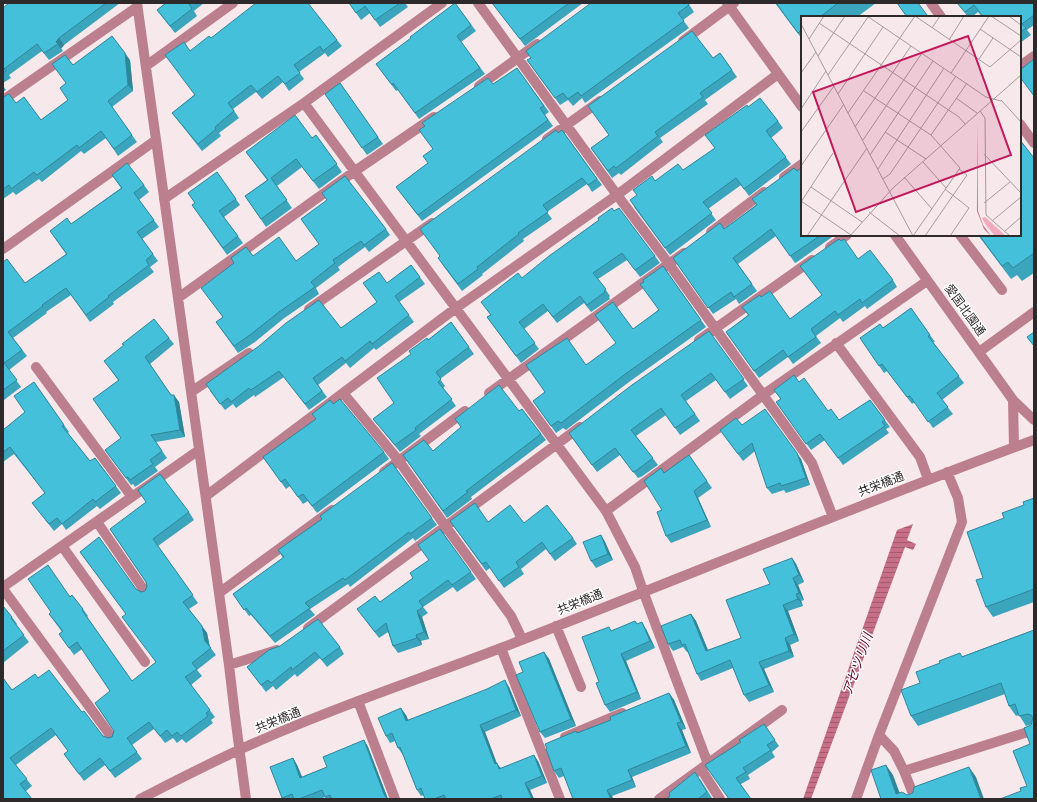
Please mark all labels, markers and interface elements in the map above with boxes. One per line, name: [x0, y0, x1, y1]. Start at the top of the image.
inset map: [801, 16, 1021, 236]
street label: 愛国北園通: [942, 282, 988, 338]
street label: 共栄橋通: [856, 469, 906, 499]
street label: 共栄橋通: [555, 587, 605, 617]
water label: アセツリ川: [839, 629, 876, 697]
street label: 共栄橋通: [253, 705, 303, 735]

